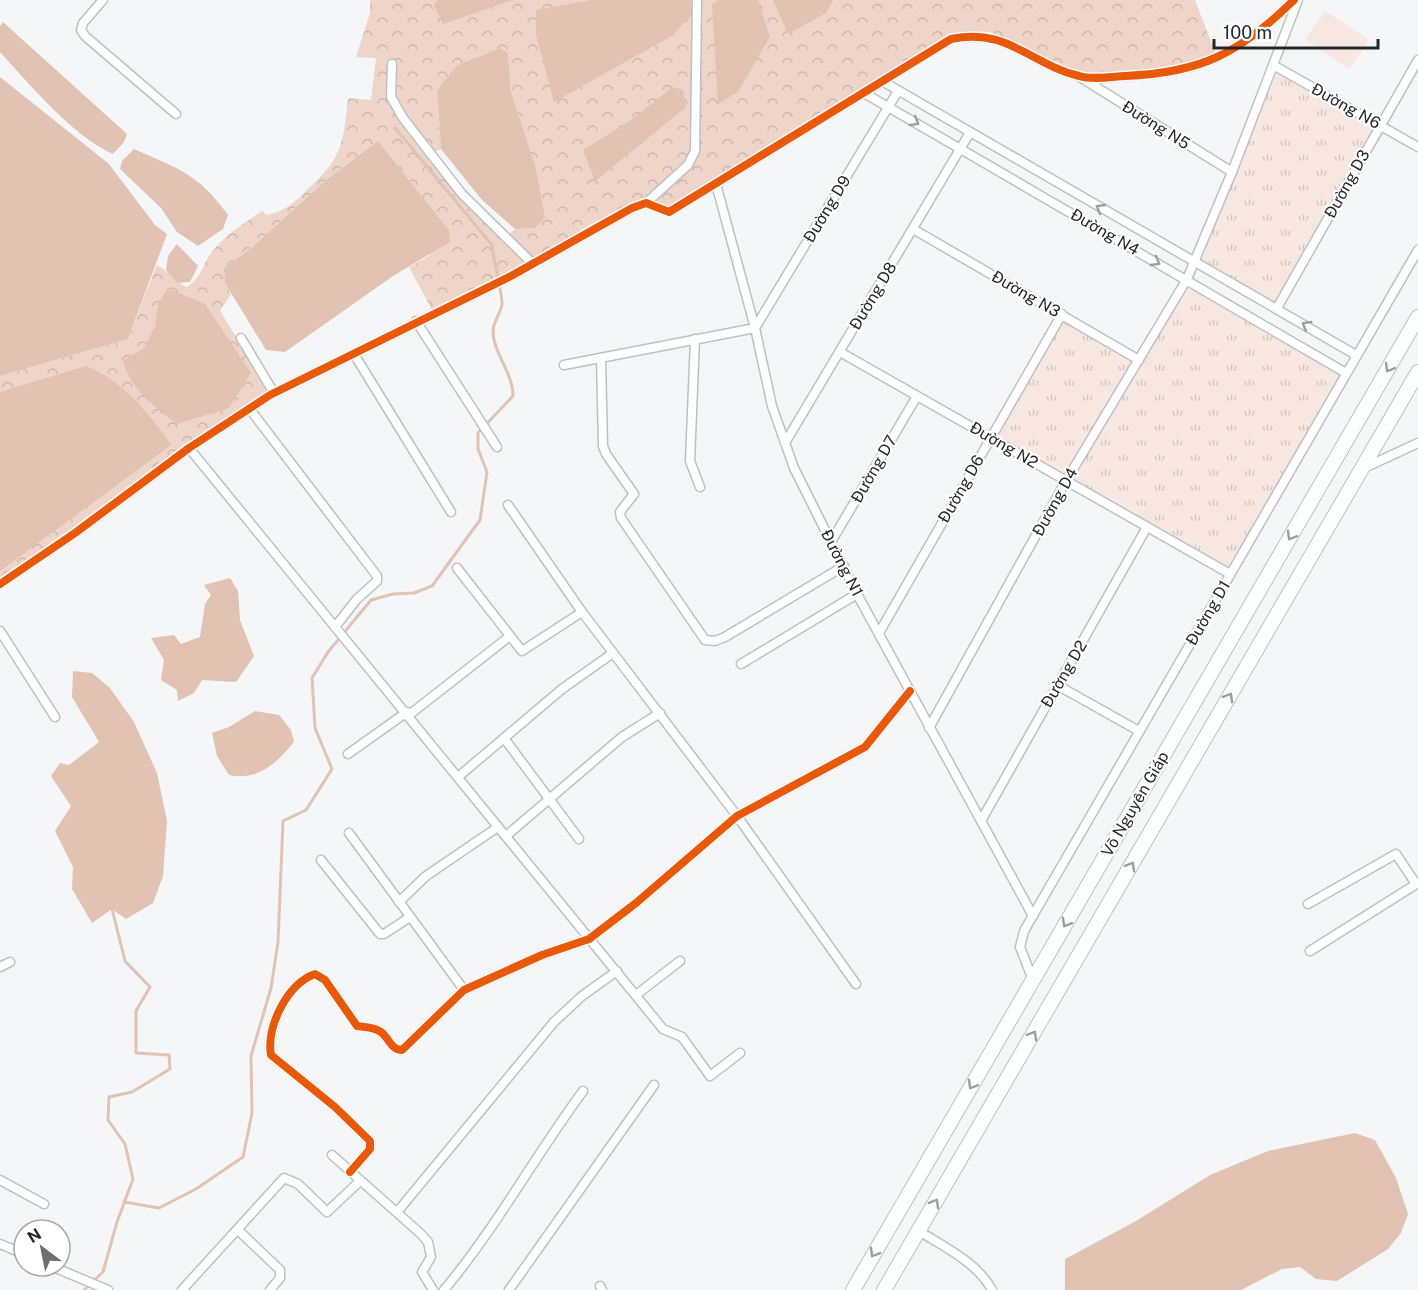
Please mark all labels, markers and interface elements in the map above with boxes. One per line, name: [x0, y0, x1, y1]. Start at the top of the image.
scale bar: [1214, 12, 1378, 50]
text: 100 m: [1223, 22, 1272, 43]
street label: Đường N6: [1308, 79, 1384, 133]
street label: Đường N5: [1119, 97, 1193, 153]
one-way arrow: [909, 115, 919, 127]
street label: Đường D3: [1320, 146, 1374, 222]
street label: Đường D9: [799, 172, 855, 246]
one-way arrow: [1096, 204, 1106, 215]
street label: Đường N4: [1067, 205, 1143, 259]
one-way arrow: [1150, 255, 1161, 266]
street label: Đường D8: [845, 259, 901, 333]
street label: Đường N3: [988, 267, 1064, 321]
one-way arrow: [1302, 321, 1312, 333]
one-way arrow: [1384, 362, 1396, 372]
street label: Đường N2: [966, 418, 1042, 472]
street label: Đường D7: [847, 432, 901, 506]
street label: Đường D6: [934, 452, 988, 526]
street label: Đường D4: [1028, 464, 1082, 540]
street label: Đường N1: [817, 526, 867, 600]
one-way arrow: [1286, 530, 1298, 541]
street label: Đường D1: [1182, 577, 1234, 649]
street label: Đường D2: [1037, 637, 1091, 711]
one-way arrow: [1221, 693, 1233, 703]
street label: Võ Nguyên Giáp: [1097, 748, 1173, 860]
one-way arrow: [1124, 862, 1135, 872]
one-way arrow: [1062, 917, 1073, 927]
one-way arrow: [1026, 1030, 1037, 1041]
one-way arrow: [968, 1079, 979, 1089]
one-way arrow: [928, 1199, 939, 1209]
north arrow: [12, 1218, 72, 1278]
text: N: [24, 1224, 45, 1247]
one-way arrow: [870, 1247, 881, 1257]

